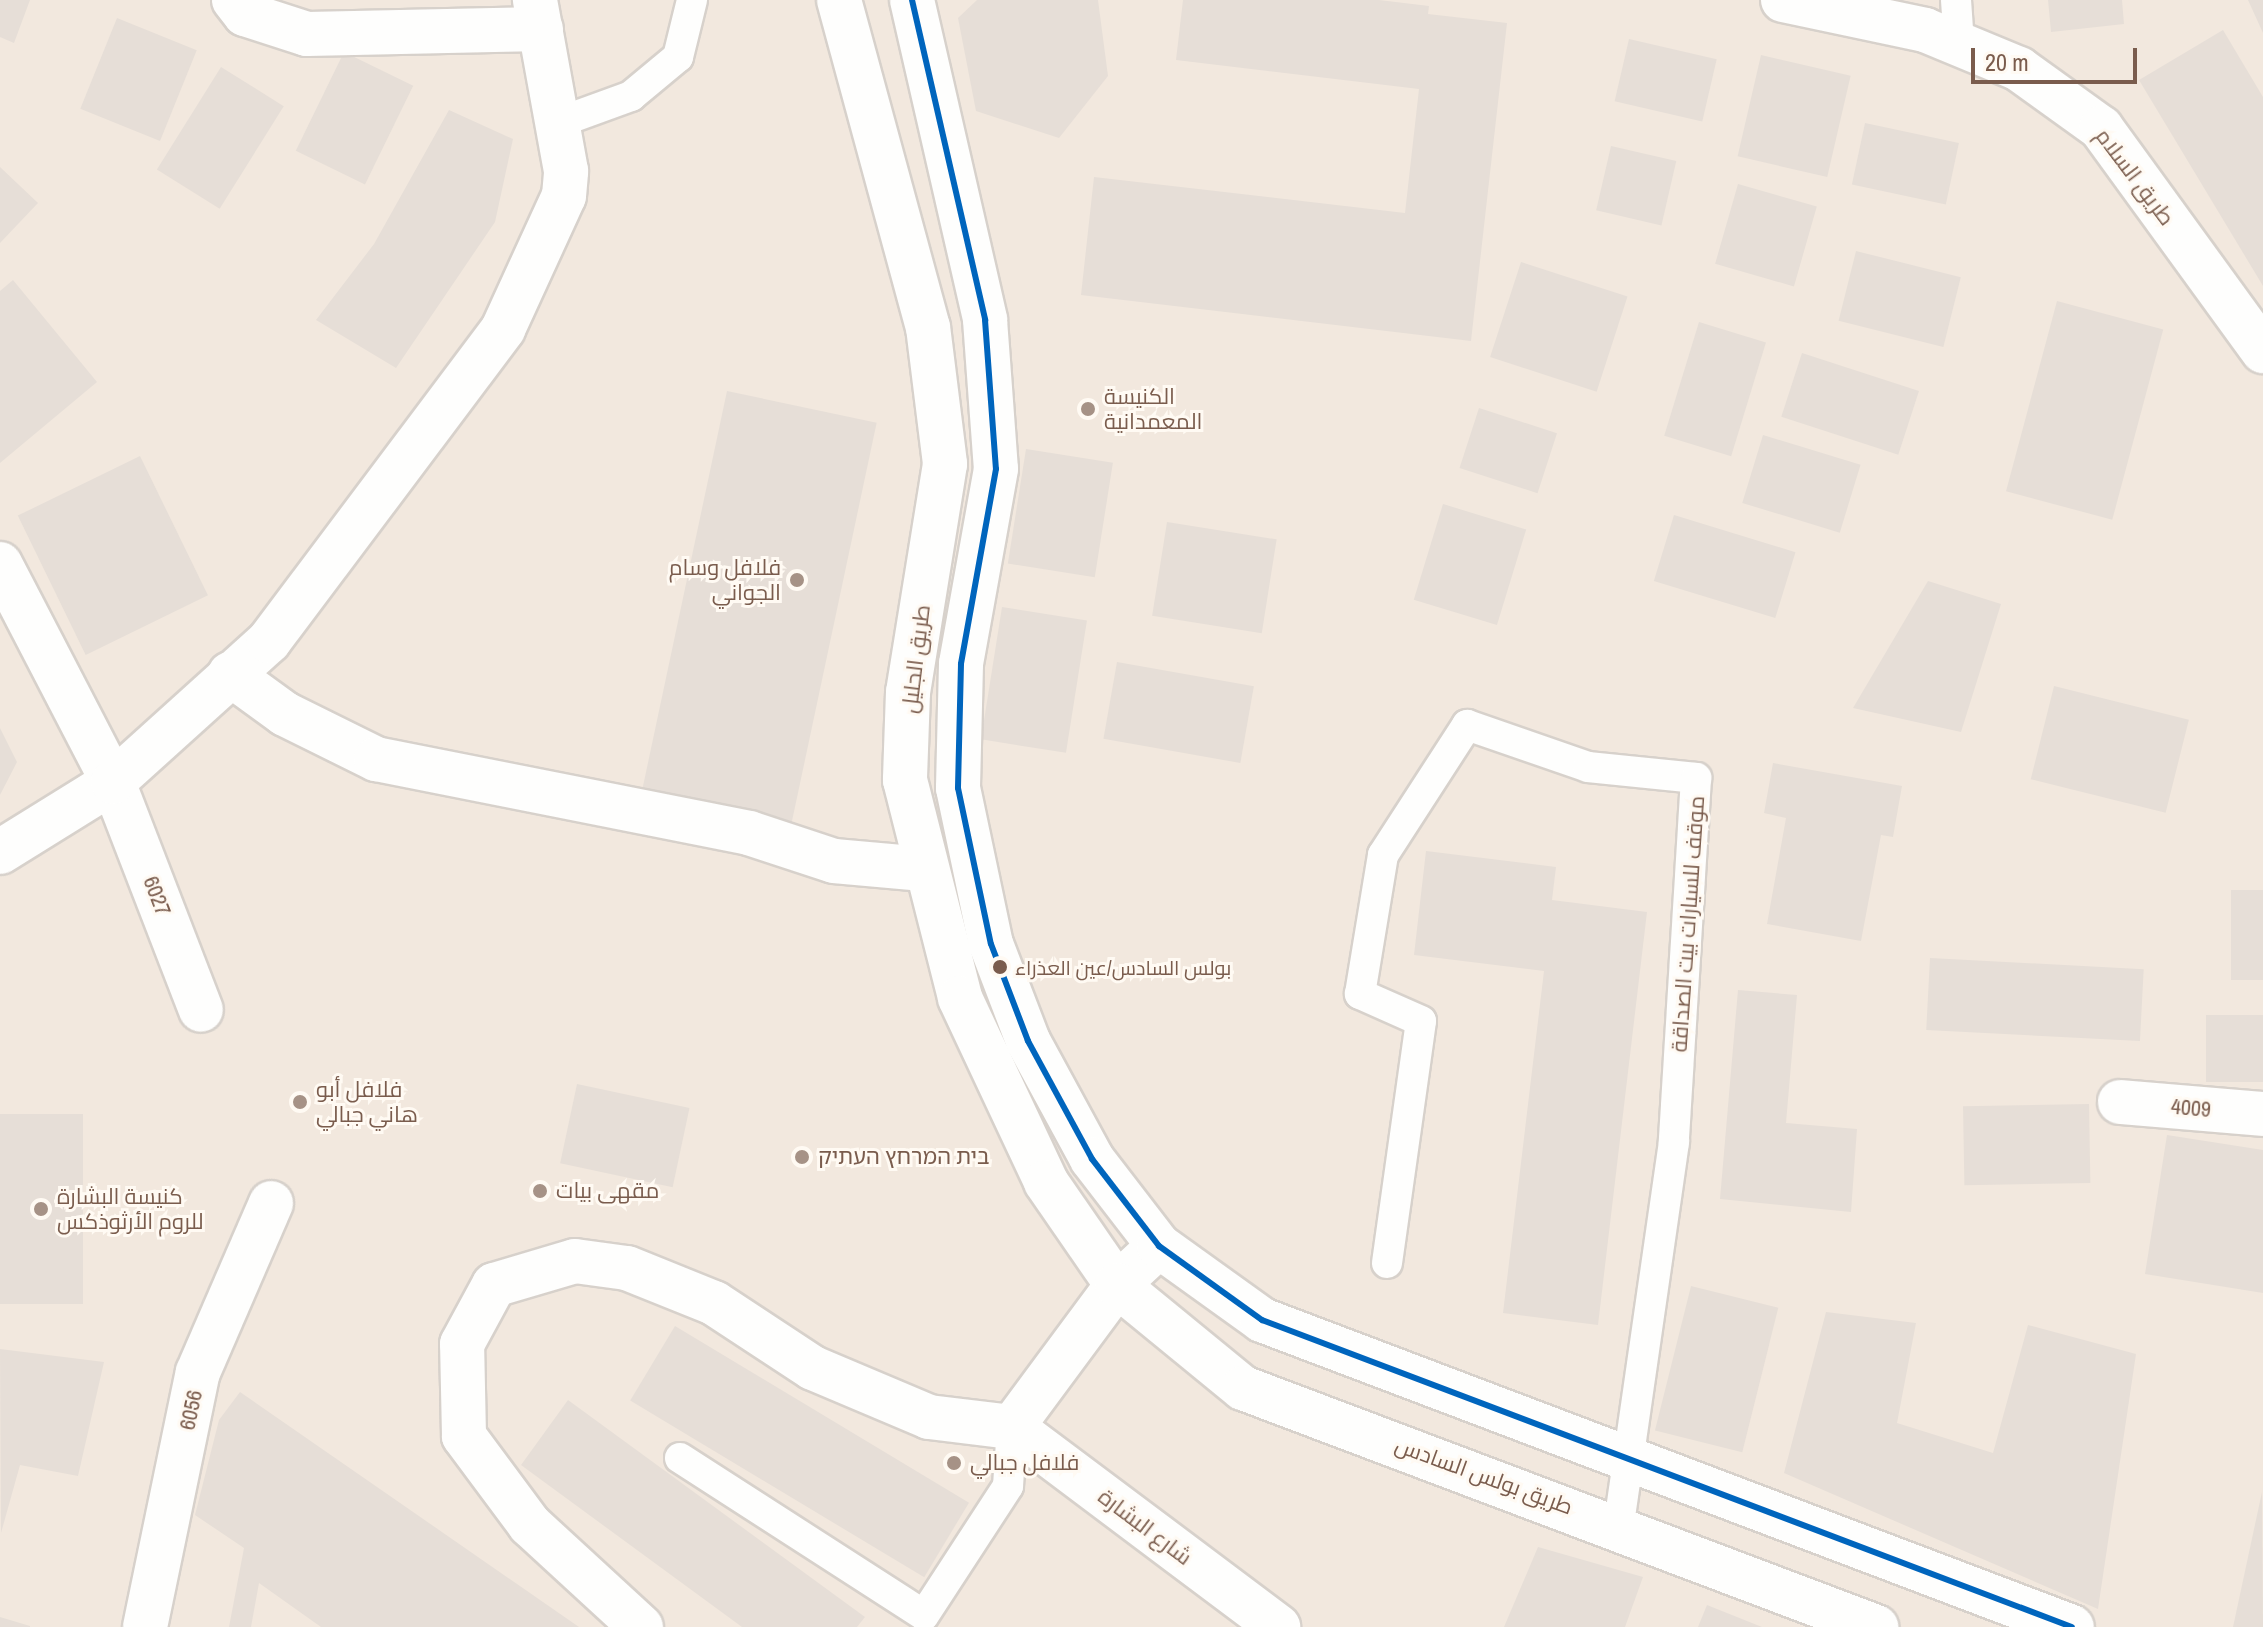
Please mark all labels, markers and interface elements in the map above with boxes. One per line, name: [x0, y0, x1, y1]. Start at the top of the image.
scale bar: [1975, 32, 2141, 82]
text: 20 m: [1985, 46, 2029, 78]
street label: طريق السلام: [2090, 123, 2180, 231]
place label: الكنيسة المعمدانية: [1104, 383, 1202, 434]
marker: الكنيسة المعمدانية: [1079, 400, 1097, 418]
place label: فلافل وسام الجواني: [669, 554, 781, 606]
marker: فلافل وسام الجواني: [788, 571, 806, 589]
street label: طريق الجليل: [896, 603, 936, 715]
street label: موقف للسيارات بيت الصداقة: [1666, 795, 1710, 1053]
street label: 6027: [137, 873, 177, 919]
place label: بولس السادس/عين العذراء: [1015, 955, 1231, 979]
marker: بولس السادس/عين العذراء: [992, 959, 1008, 975]
place label: فلافل أبو هاني جبالي: [316, 1076, 418, 1128]
marker: فلافل أبو هاني جبالي: [291, 1093, 309, 1111]
street label: 4009: [2170, 1093, 2212, 1123]
place label: בית המרחץ העתיק: [818, 1144, 990, 1170]
marker: בית המרחץ העתיק: [793, 1148, 811, 1166]
place label: مقهى بيات: [556, 1178, 659, 1204]
marker: مقهى بيات: [531, 1182, 549, 1200]
place label: كنيسة البشارة للروم الأرثوذكس: [57, 1183, 203, 1234]
marker: كنيسة البشارة للروم الأرثوذكس: [32, 1200, 50, 1218]
street label: 6056: [174, 1388, 208, 1432]
street label: طريق بولس السادس: [1392, 1432, 1576, 1520]
place label: فلافل جبالي: [970, 1450, 1079, 1476]
marker: فلافل جبالي: [945, 1454, 963, 1472]
street label: شارع البشارة: [1093, 1483, 1197, 1571]

